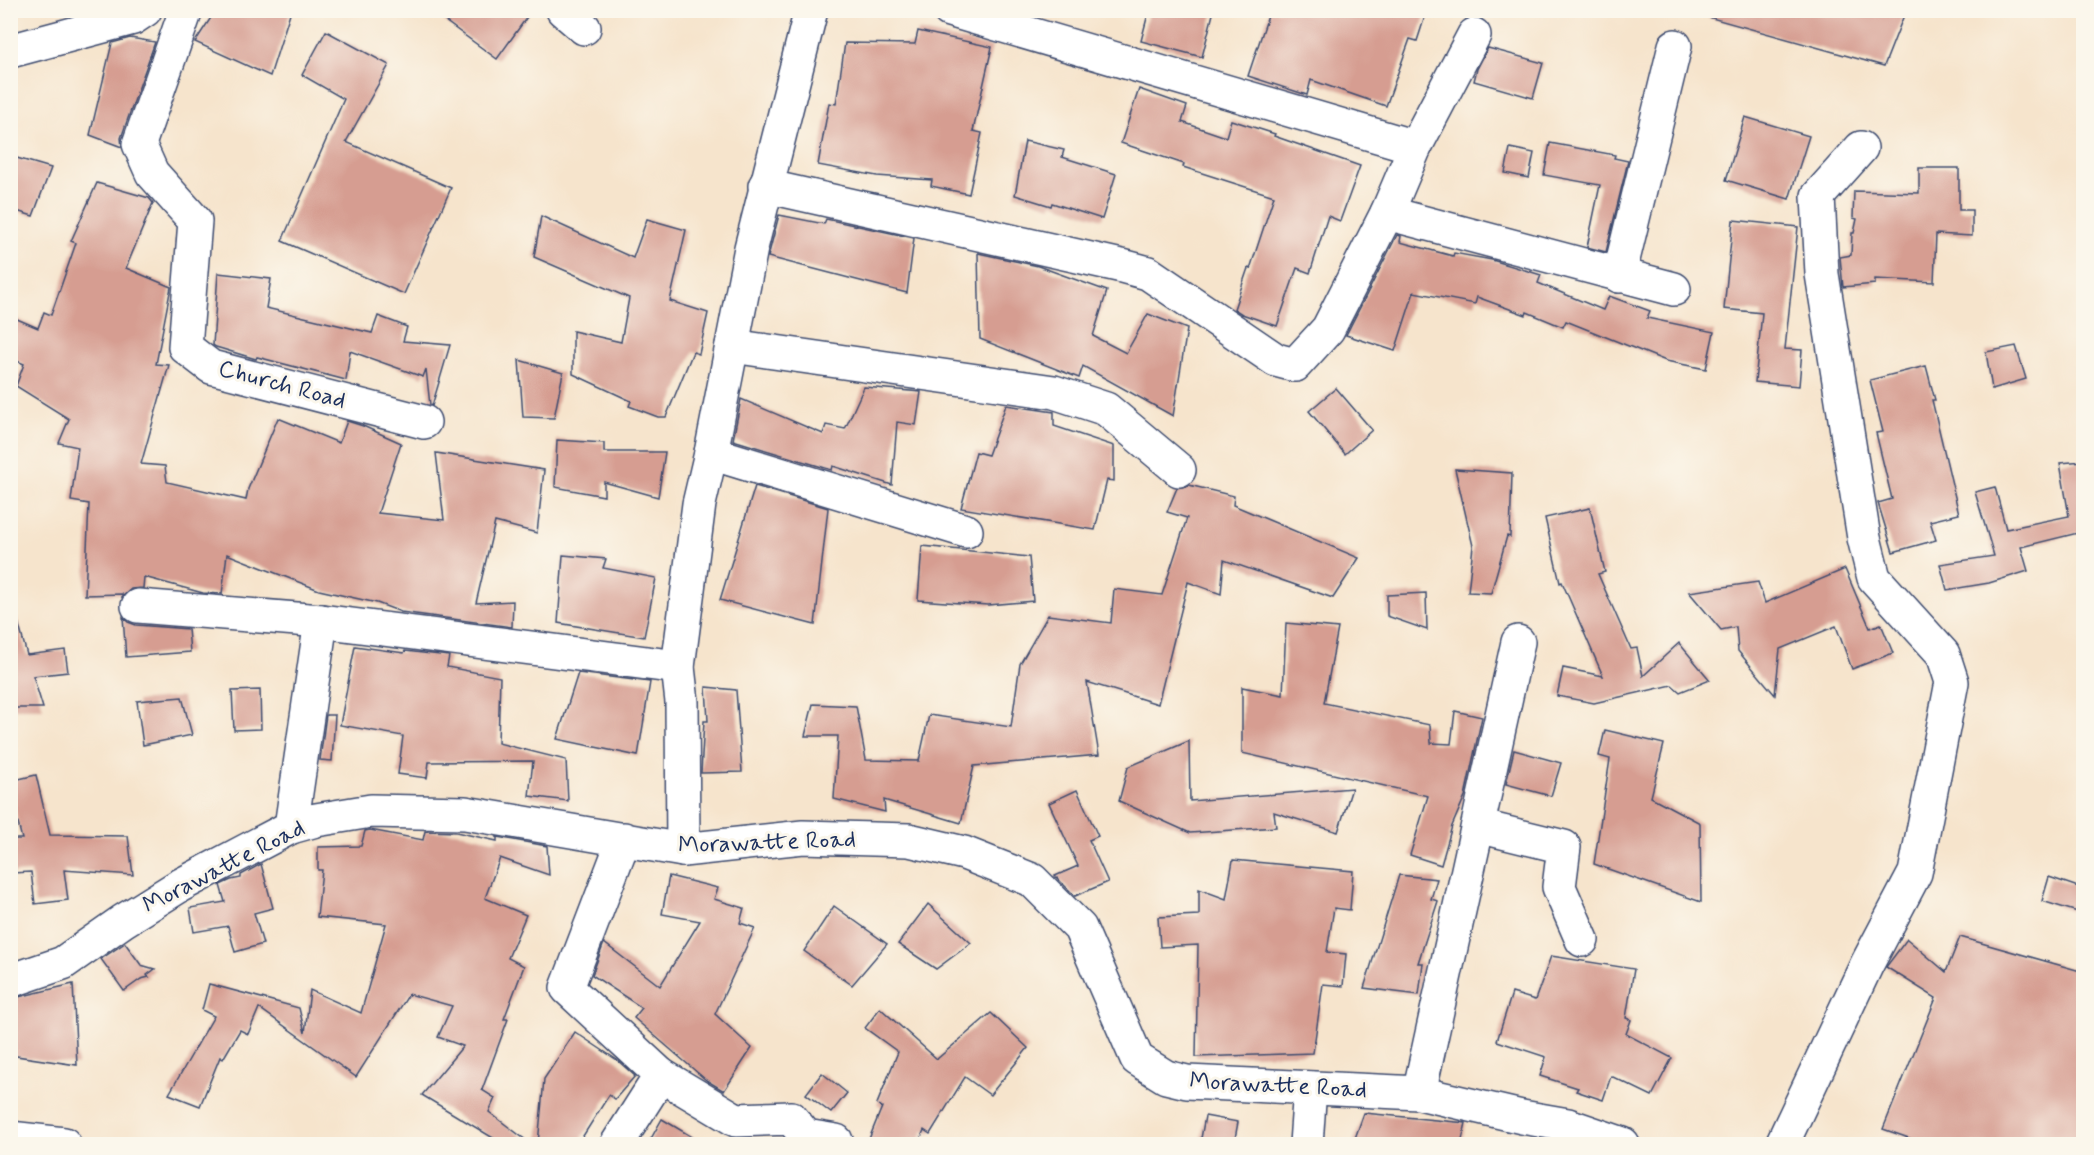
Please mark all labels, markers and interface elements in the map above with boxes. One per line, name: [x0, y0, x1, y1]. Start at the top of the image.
street label: Church Road: [215, 353, 349, 417]
street label: Morawatte Road: [138, 813, 310, 921]
street label: Morawatte Road: [678, 824, 856, 862]
street label: Morawatte Road: [1188, 1066, 1368, 1106]

